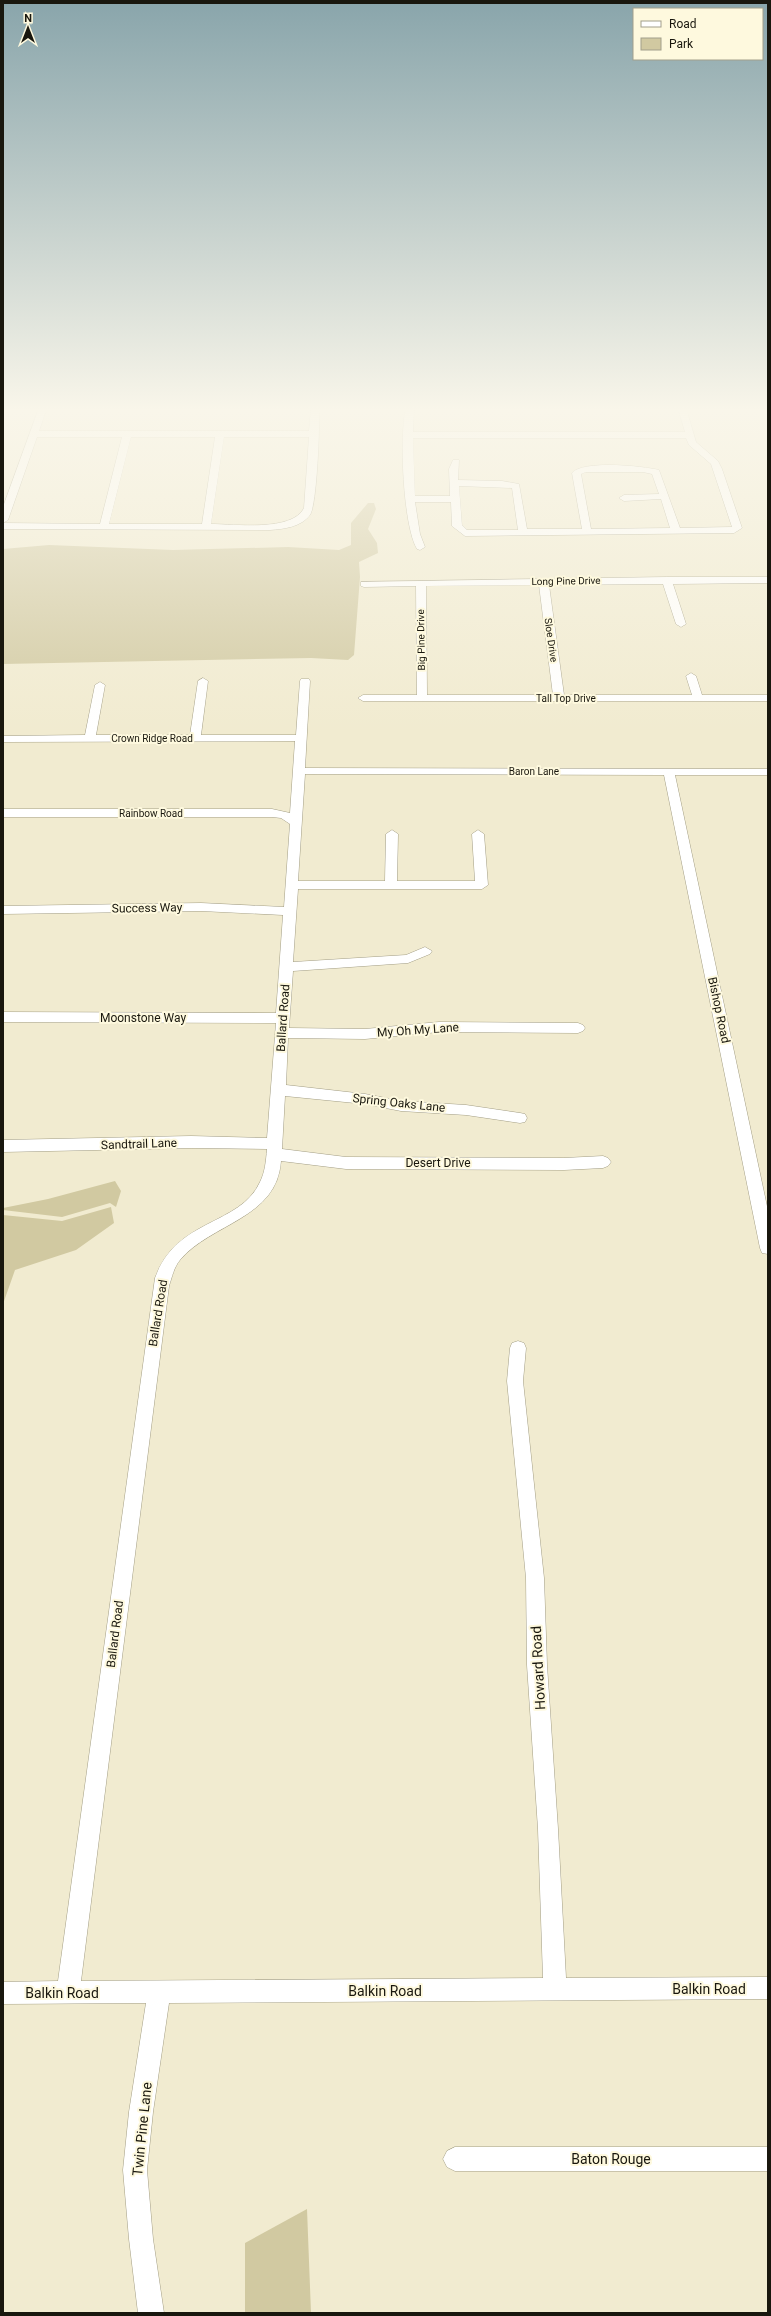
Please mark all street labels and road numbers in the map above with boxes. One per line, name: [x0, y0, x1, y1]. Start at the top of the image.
street label: Long Pine Drive: [531, 575, 601, 587]
street label: Big Pine Drive: [415, 609, 427, 671]
street label: Sloe Drive: [542, 617, 560, 663]
street label: Tall Top Drive: [536, 693, 596, 704]
street label: Crown Ridge Road: [111, 733, 193, 744]
street label: Baron Lane: [509, 766, 559, 777]
street label: Rainbow Road: [119, 808, 183, 819]
street label: Success Way: [112, 900, 183, 916]
street label: Bishop Road: [705, 976, 733, 1044]
street label: Ballard Road: [274, 984, 292, 1052]
street label: Moonstone Way: [100, 1011, 186, 1025]
street label: My Oh My Lane: [377, 1020, 459, 1040]
street label: Spring Oaks Lane: [352, 1091, 446, 1115]
street label: Sandtrail Lane: [101, 1136, 177, 1152]
street label: Desert Drive: [405, 1156, 471, 1170]
street label: Ballard Road: [146, 1279, 170, 1347]
street label: Ballard Road: [104, 1600, 126, 1668]
street label: Howard Road: [528, 1626, 548, 1710]
street label: Balkin Road: [672, 1981, 746, 1997]
street label: Balkin Road: [348, 1983, 422, 1999]
street label: Balkin Road: [25, 1985, 99, 2001]
street label: Twin Pine Lane: [129, 2081, 155, 2177]
street label: Baton Rouge: [571, 2151, 651, 2167]

